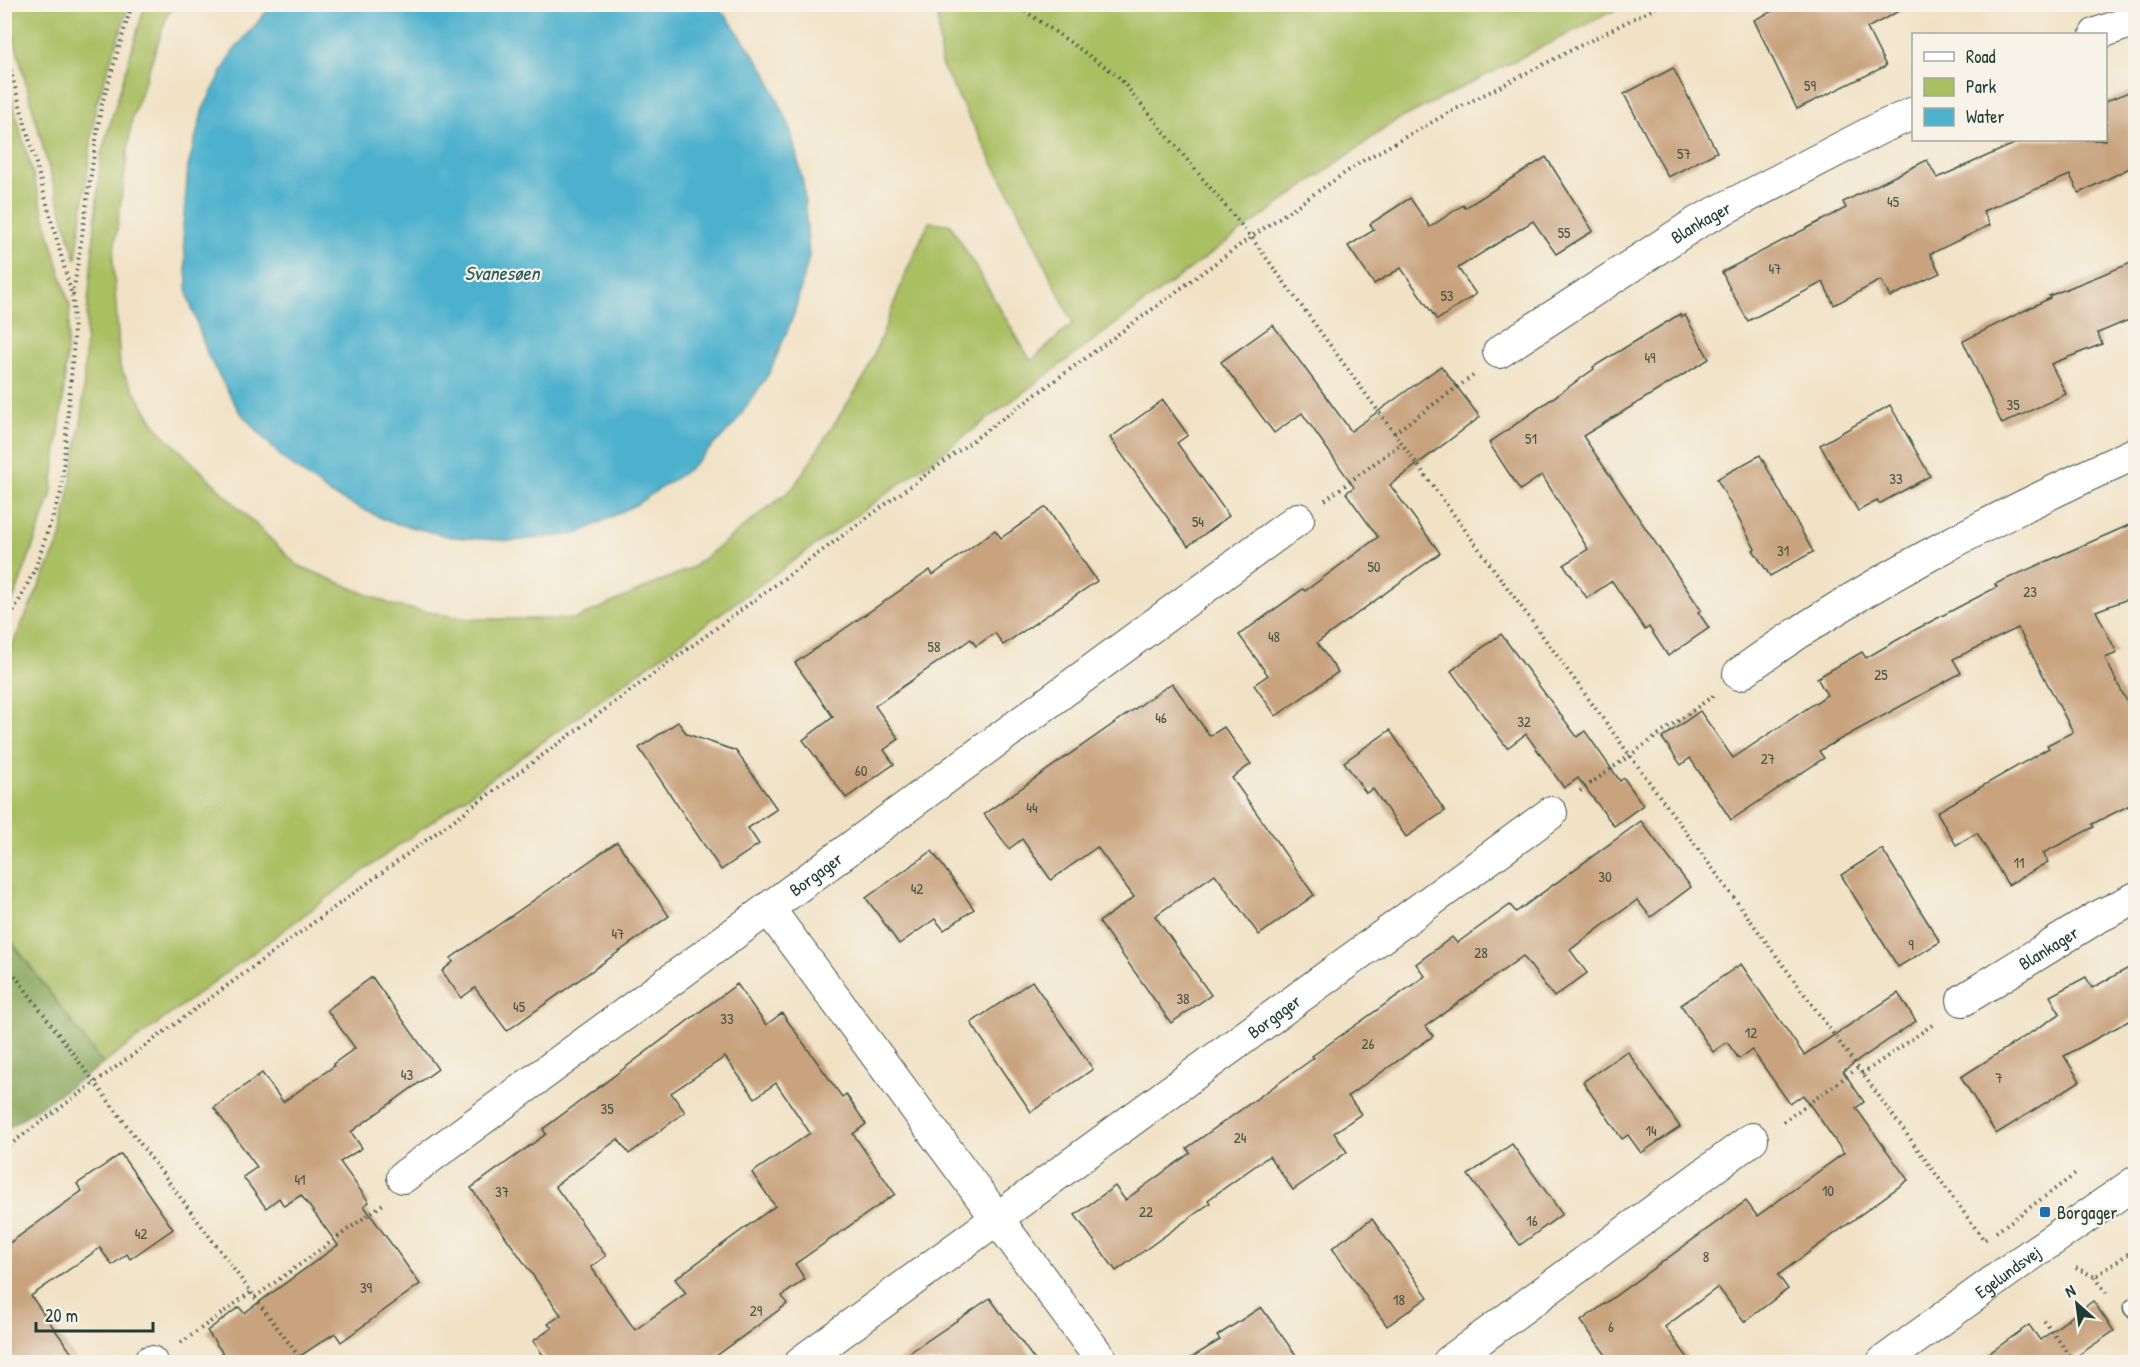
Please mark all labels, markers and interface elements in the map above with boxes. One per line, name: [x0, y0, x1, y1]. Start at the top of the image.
legend: [1912, 33, 2107, 141]
text: Road: [1966, 44, 1996, 69]
text: Park: [1966, 74, 1997, 99]
house number: 59: [1804, 75, 1816, 96]
text: Water: [1966, 104, 2004, 129]
house number: 57: [1677, 143, 1691, 164]
house number: 45: [1887, 191, 1900, 212]
street label: Blankager: [1666, 195, 1735, 249]
house number: 55: [1558, 222, 1571, 243]
house number: 47: [1768, 258, 1782, 279]
water label: Svanesøen: [464, 259, 542, 286]
house number: 53: [1440, 285, 1454, 306]
house number: 49: [1644, 347, 1656, 368]
house number: 35: [2006, 394, 2020, 415]
house number: 51: [1525, 428, 1537, 449]
house number: 33: [1889, 468, 1903, 489]
house number: 54: [1192, 511, 1204, 532]
house number: 31: [1777, 540, 1789, 561]
house number: 50: [1367, 556, 1381, 577]
house number: 23: [2023, 581, 2037, 602]
house number: 48: [1268, 626, 1280, 647]
house number: 58: [928, 636, 940, 657]
house number: 25: [1874, 664, 1888, 685]
house number: 46: [1155, 707, 1167, 728]
house number: 32: [1517, 711, 1531, 732]
house number: 27: [1761, 748, 1775, 769]
house number: 60: [855, 760, 868, 781]
house number: 44: [1026, 797, 1038, 818]
street label: Borgager: [784, 846, 847, 902]
house number: 11: [2014, 852, 2024, 873]
house number: 30: [1598, 866, 1612, 887]
house number: 42: [911, 878, 923, 899]
street label: Blankager: [2014, 920, 2083, 975]
house number: 47: [611, 923, 625, 944]
house number: 9: [1908, 934, 1914, 955]
house number: 28: [1474, 942, 1488, 963]
house number: 38: [1176, 988, 1190, 1009]
street label: Borgager: [1242, 988, 1306, 1044]
house number: 45: [513, 996, 526, 1017]
house number: 33: [720, 1008, 734, 1029]
house number: 12: [1745, 1022, 1757, 1043]
house number: 26: [1361, 1033, 1375, 1054]
house number: 43: [401, 1064, 413, 1085]
house number: 7: [1995, 1067, 2003, 1088]
house number: 35: [600, 1098, 614, 1119]
house number: 14: [1645, 1120, 1657, 1141]
house number: 24: [1234, 1127, 1247, 1148]
house number: 41: [294, 1169, 306, 1190]
house number: 10: [1822, 1180, 1834, 1201]
house number: 37: [495, 1181, 509, 1202]
place label: Borgager: [2057, 1200, 2118, 1225]
house number: 22: [1139, 1201, 1153, 1222]
marker: Borgager: [2038, 1205, 2052, 1219]
house number: 16: [1526, 1210, 1538, 1231]
house number: 42: [135, 1223, 147, 1244]
street label: Egelundsvej: [1969, 1239, 2046, 1304]
house number: 8: [1703, 1246, 1709, 1267]
north arrow: [2047, 1274, 2107, 1334]
house number: 39: [360, 1277, 373, 1298]
text: N: [2061, 1279, 2079, 1302]
house number: 18: [1393, 1289, 1405, 1310]
scale bar: [36, 1295, 153, 1333]
house number: 29: [750, 1300, 763, 1321]
text: 20 m: [45, 1303, 78, 1328]
house number: 6: [1608, 1316, 1614, 1337]

